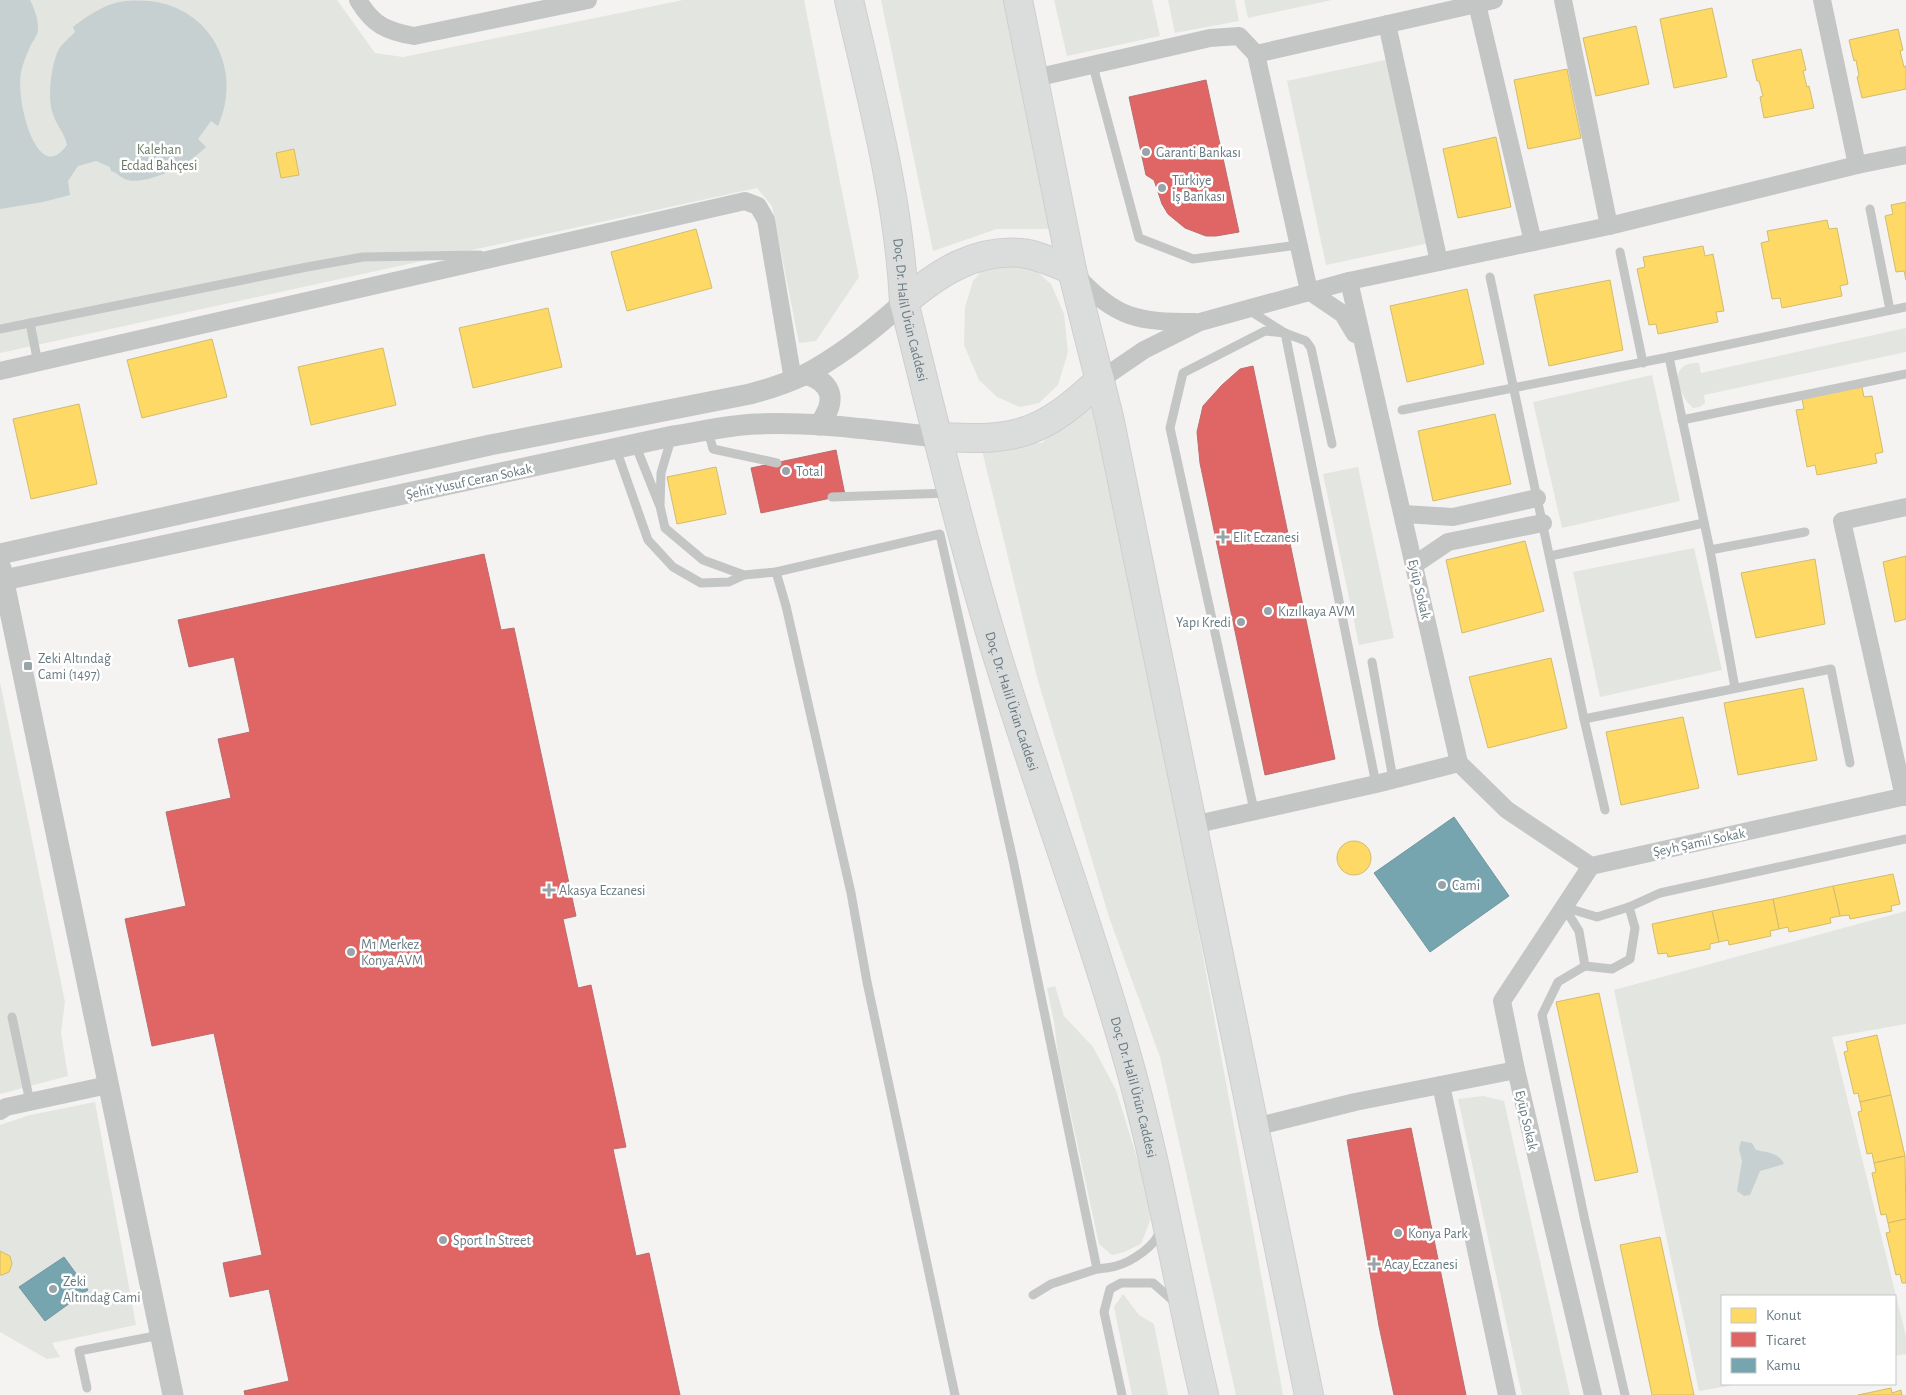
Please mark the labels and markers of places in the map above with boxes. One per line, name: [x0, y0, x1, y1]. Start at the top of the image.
marker: Garanti Bankası: [1140, 146, 1152, 158]
place label: Garanti Bankası: [1156, 146, 1241, 160]
place label: Türkiye İş Bankası: [1172, 174, 1225, 204]
marker: Türkiye İş Bankası: [1156, 182, 1168, 194]
marker: Total: [780, 465, 792, 477]
place label: Total: [796, 465, 823, 479]
marker: Elit Eczanesi: [1217, 531, 1229, 543]
place label: Elit Eczanesi: [1233, 531, 1299, 545]
marker: Kızılkaya AVM: [1262, 605, 1274, 617]
place label: Kızılkaya AVM: [1278, 605, 1355, 619]
place label: Yapı Kredi: [1176, 616, 1231, 630]
marker: Yapı Kredi: [1235, 616, 1247, 628]
place label: Zeki Altındağ Cami (1497): [38, 652, 111, 682]
marker: Zeki Altındağ Cami (1497): [22, 660, 34, 672]
marker: Cami: [1436, 879, 1448, 891]
place label: Cami: [1452, 879, 1480, 893]
marker: Akasya Eczanesi: [543, 884, 555, 896]
place label: Akasya Eczanesi: [559, 884, 646, 898]
place label: M1 Merkez Konya AVM: [361, 938, 423, 968]
marker: M1 Merkez Konya AVM: [345, 946, 357, 958]
marker: Konya Park: [1392, 1227, 1404, 1239]
place label: Konya Park: [1408, 1227, 1468, 1241]
marker: Sport In Street: [437, 1234, 449, 1246]
place label: Sport In Street: [453, 1234, 531, 1248]
marker: Acay Eczanesi: [1368, 1258, 1380, 1270]
place label: Acay Eczanesi: [1384, 1258, 1458, 1272]
place label: Zeki Altındağ Cami: [63, 1275, 141, 1305]
marker: Zeki Altındağ Cami: [47, 1283, 59, 1295]

